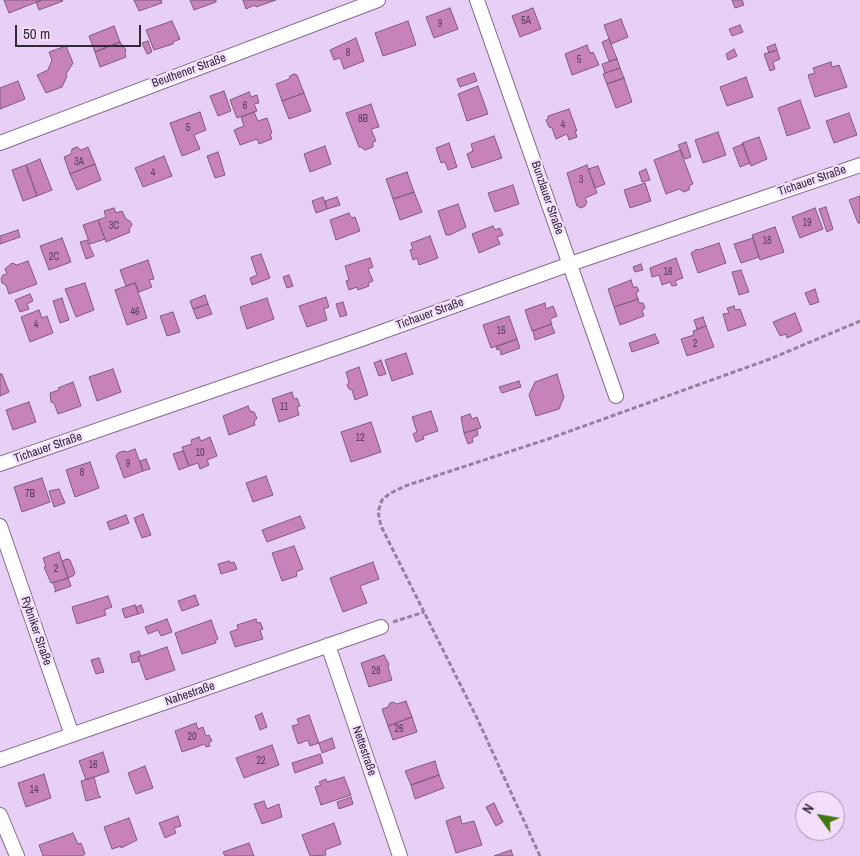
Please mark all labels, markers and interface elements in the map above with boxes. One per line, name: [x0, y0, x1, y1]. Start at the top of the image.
scale bar: [18, 15, 144, 47]
house number: 5A: [521, 15, 531, 27]
house number: 9: [438, 18, 442, 30]
text: 50 m: [23, 23, 50, 44]
house number: 8: [346, 47, 350, 59]
street label: Beuthener Straße: [150, 51, 228, 91]
house number: 5: [577, 54, 581, 66]
house number: 6: [243, 100, 247, 112]
house number: 8B: [358, 113, 368, 125]
house number: 4: [561, 119, 565, 131]
house number: 5: [186, 122, 190, 134]
house number: 3A: [74, 156, 84, 168]
street label: Bunzlauer Straße: [528, 159, 566, 237]
street label: Tichauer Straße: [776, 163, 848, 199]
house number: 4: [151, 167, 155, 179]
house number: 3: [579, 174, 583, 186]
house number: 19: [802, 217, 812, 229]
house number: 3C: [109, 220, 119, 232]
house number: 18: [762, 235, 772, 247]
house number: 2C: [49, 251, 59, 263]
house number: 16: [663, 266, 673, 278]
street label: Tichauer Straße: [394, 295, 466, 333]
house number: 46: [130, 306, 140, 318]
house number: 4: [34, 319, 38, 331]
house number: 15: [496, 325, 506, 337]
house number: 2: [693, 338, 697, 350]
house number: 11: [280, 401, 288, 413]
street label: Tichauer Straße: [12, 430, 84, 466]
house number: 12: [355, 432, 365, 444]
house number: 10: [195, 447, 205, 459]
house number: 9: [126, 458, 130, 470]
house number: 8: [80, 467, 84, 479]
house number: 7B: [25, 488, 35, 500]
house number: 2: [54, 563, 58, 575]
street label: Rybniker Straße: [18, 595, 54, 667]
house number: 28: [371, 665, 381, 677]
street label: Nahestraße: [163, 679, 217, 709]
house number: 26: [394, 723, 404, 735]
street label: Nettestraße: [349, 724, 379, 778]
house number: 20: [187, 731, 197, 743]
house number: 22: [256, 755, 266, 767]
house number: 16: [88, 759, 98, 771]
house number: 14: [29, 784, 39, 796]
north arrow: [795, 791, 845, 841]
text: N: [798, 800, 818, 817]

